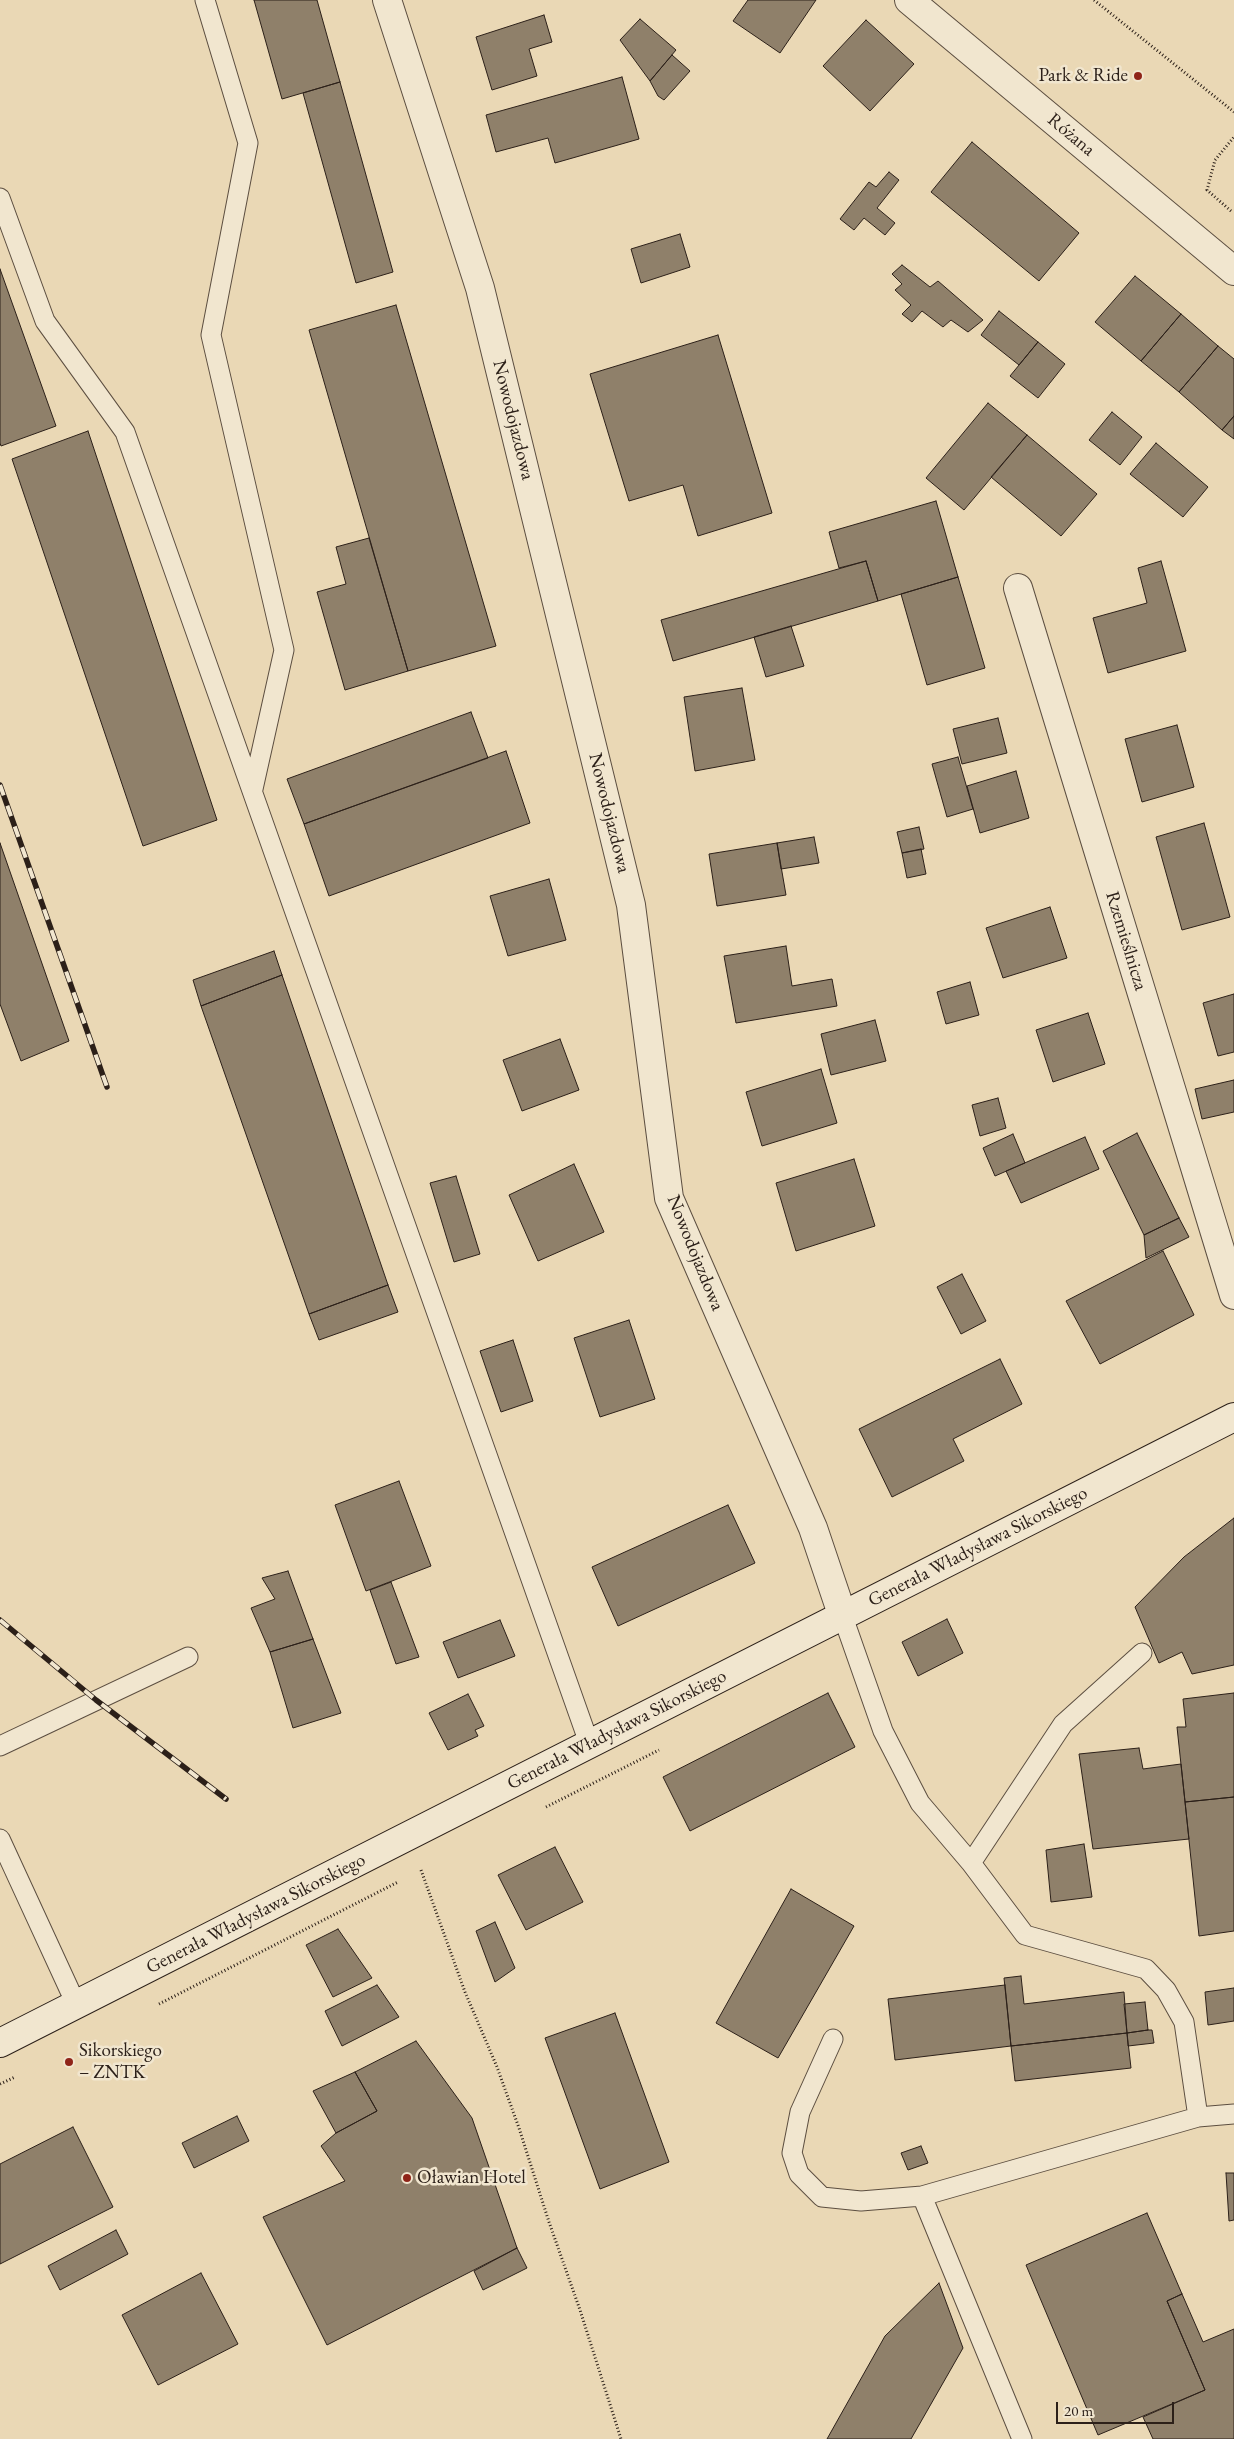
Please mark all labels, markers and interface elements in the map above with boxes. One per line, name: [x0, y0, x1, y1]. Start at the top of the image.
place label: Park & Ride: [1038, 65, 1128, 87]
marker: Park & Ride: [1132, 70, 1144, 82]
street label: Różana: [1043, 109, 1099, 161]
street label: Nowodojazdowa: [487, 358, 539, 482]
street label: Nowodojazdowa: [583, 751, 635, 875]
street label: Rzemieślnicza: [1100, 889, 1152, 993]
street label: Nowodojazdowa: [661, 1192, 729, 1314]
street label: Generała Władysława Sikorskiego: [864, 1482, 1092, 1612]
street label: Generała Władysława Sikorskiego: [503, 1665, 731, 1795]
street label: Generała Władysława Sikorskiego: [142, 1849, 370, 1979]
place label: Sikorskiego – ZNTK: [79, 2040, 162, 2084]
marker: Sikorskiego – ZNTK: [63, 2056, 75, 2068]
place label: Oławian Hotel: [417, 2167, 526, 2189]
marker: Oławian Hotel: [401, 2172, 413, 2184]
scale bar: [1059, 2392, 1176, 2424]
text: 20 m: [1064, 2401, 1093, 2420]

